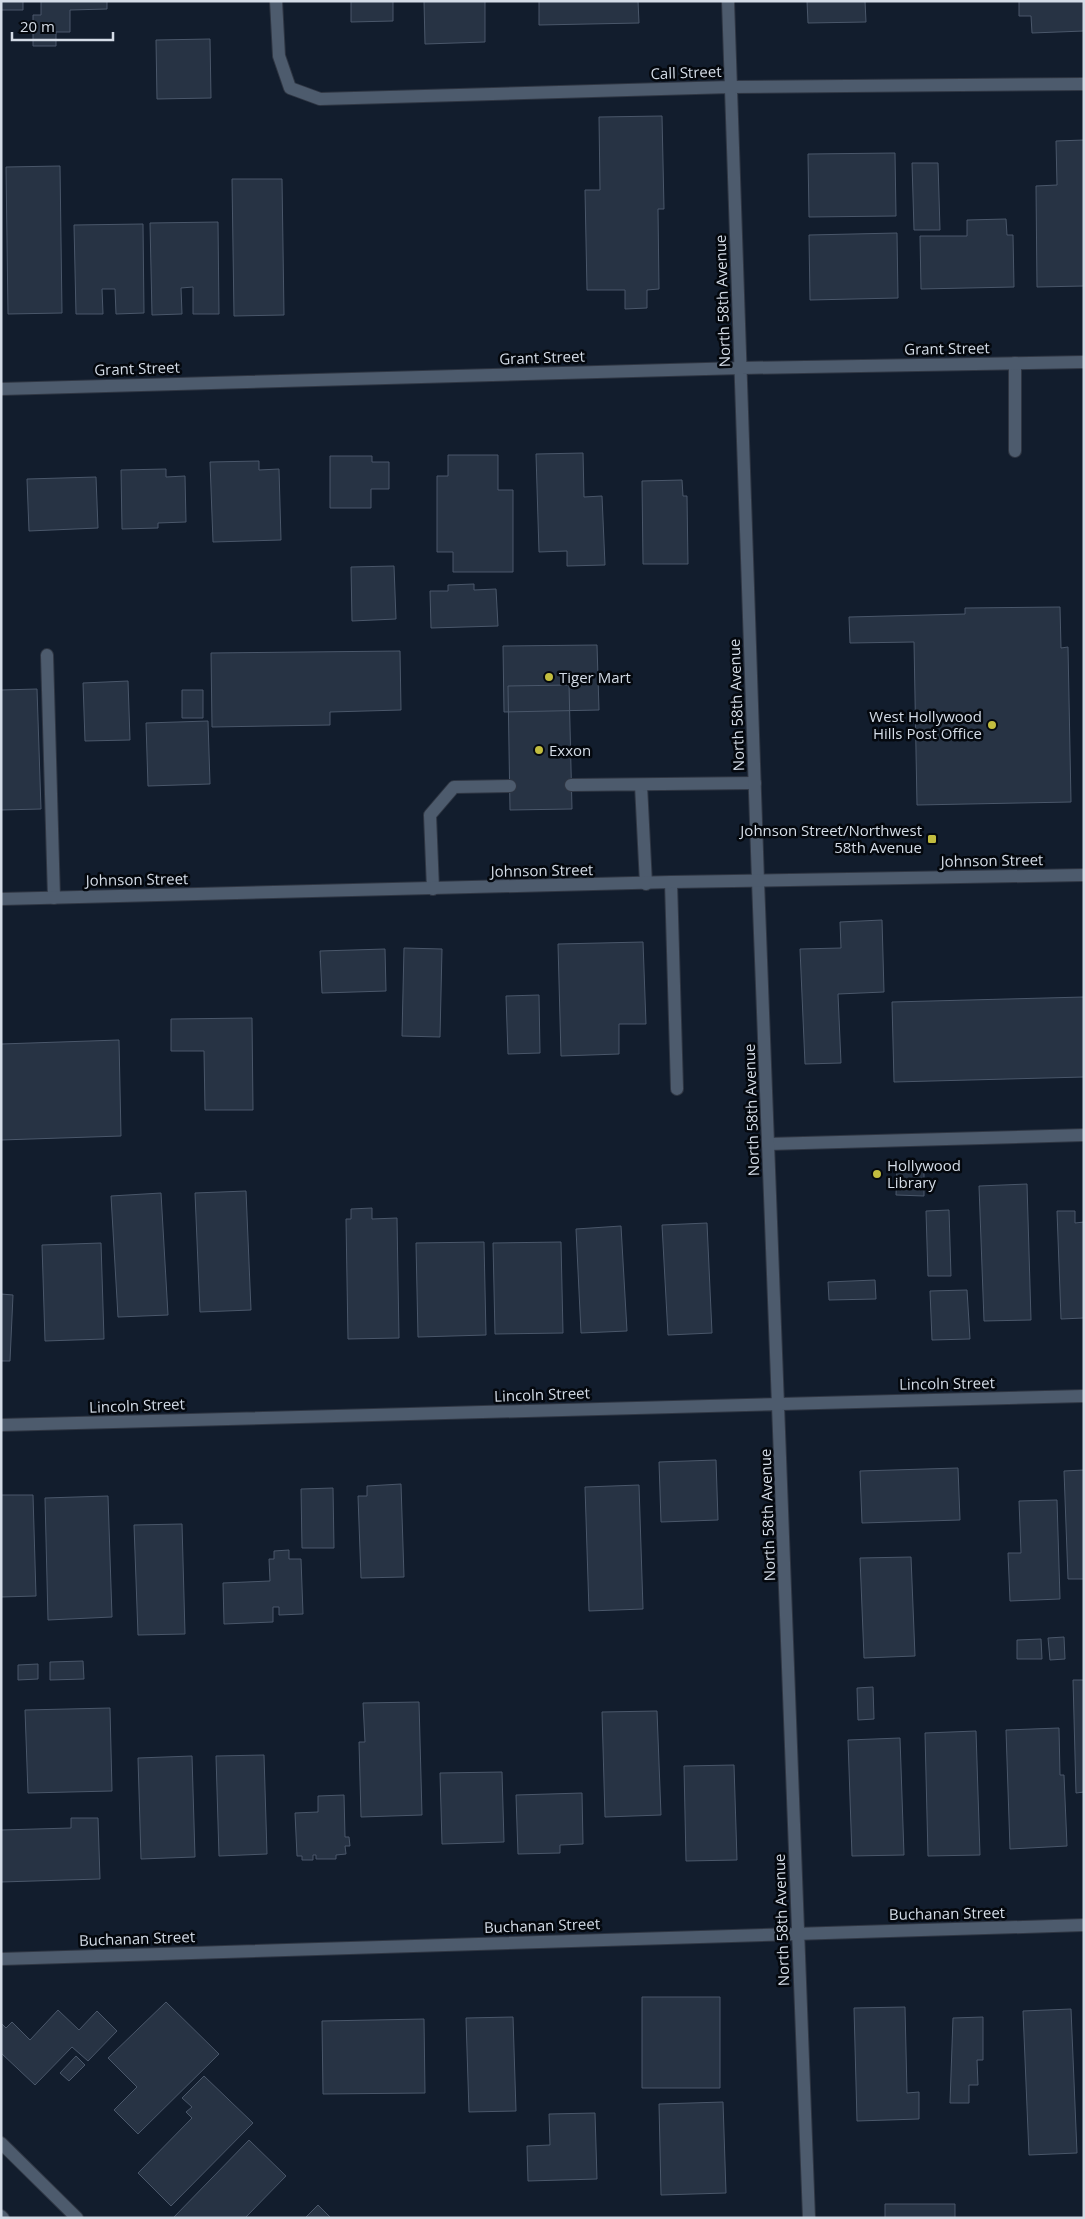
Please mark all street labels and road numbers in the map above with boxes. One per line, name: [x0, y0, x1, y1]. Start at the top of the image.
street label: Call Street: [650, 61, 722, 83]
street label: North 58th Avenue: [710, 234, 734, 368]
street label: Grant Street: [904, 337, 990, 359]
street label: Grant Street: [499, 346, 585, 368]
street label: Grant Street: [94, 357, 180, 379]
street label: North 58th Avenue: [724, 638, 748, 772]
street label: Johnson Street: [939, 849, 1043, 871]
street label: Johnson Street: [489, 859, 593, 881]
street label: Johnson Street: [84, 868, 188, 890]
street label: North 58th Avenue: [739, 1043, 763, 1177]
street label: Lincoln Street: [899, 1372, 995, 1394]
street label: Lincoln Street: [494, 1382, 590, 1406]
street label: Lincoln Street: [89, 1393, 185, 1417]
street label: North 58th Avenue: [755, 1448, 779, 1582]
street label: North 58th Avenue: [769, 1853, 793, 1987]
street label: Buchanan Street: [889, 1902, 1005, 1924]
street label: Buchanan Street: [484, 1913, 600, 1937]
street label: Buchanan Street: [79, 1926, 195, 1950]

